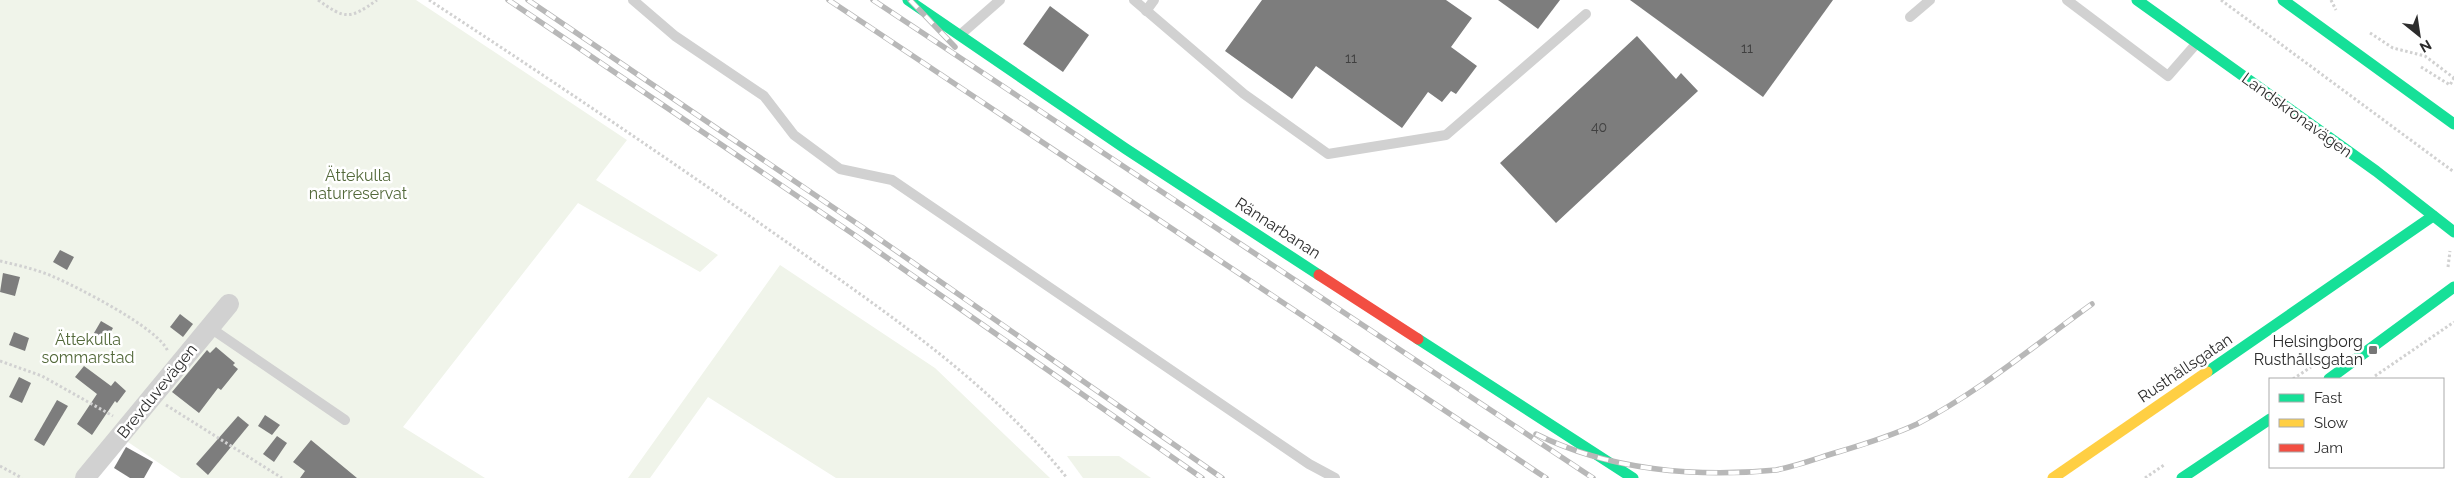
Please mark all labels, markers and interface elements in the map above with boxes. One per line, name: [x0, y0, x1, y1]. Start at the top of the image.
north arrow: [2394, 10, 2444, 60]
text: N: [2417, 37, 2434, 56]
house number: 11: [1741, 40, 1753, 56]
house number: 11: [1345, 50, 1357, 66]
street label: Landskronavägen: [2238, 69, 2356, 161]
house number: 40: [1591, 119, 1607, 135]
park label: Ättekulla naturreservat: [309, 165, 408, 203]
street label: Rännarbanan: [1232, 193, 1324, 263]
park label: Ättekulla sommarstad: [42, 329, 134, 367]
street label: Rusthållsgatan: [2134, 330, 2236, 406]
place label: Helsingborg Rusthållsgatan: [2254, 332, 2363, 369]
street label: Brevduvevägen: [113, 340, 201, 442]
marker: Helsingborg Rusthållsgatan: [2367, 344, 2379, 356]
legend: [2269, 378, 2444, 468]
text: Fast: [2314, 389, 2342, 407]
text: Slow: [2314, 414, 2348, 432]
text: Jam: [2314, 439, 2343, 457]

